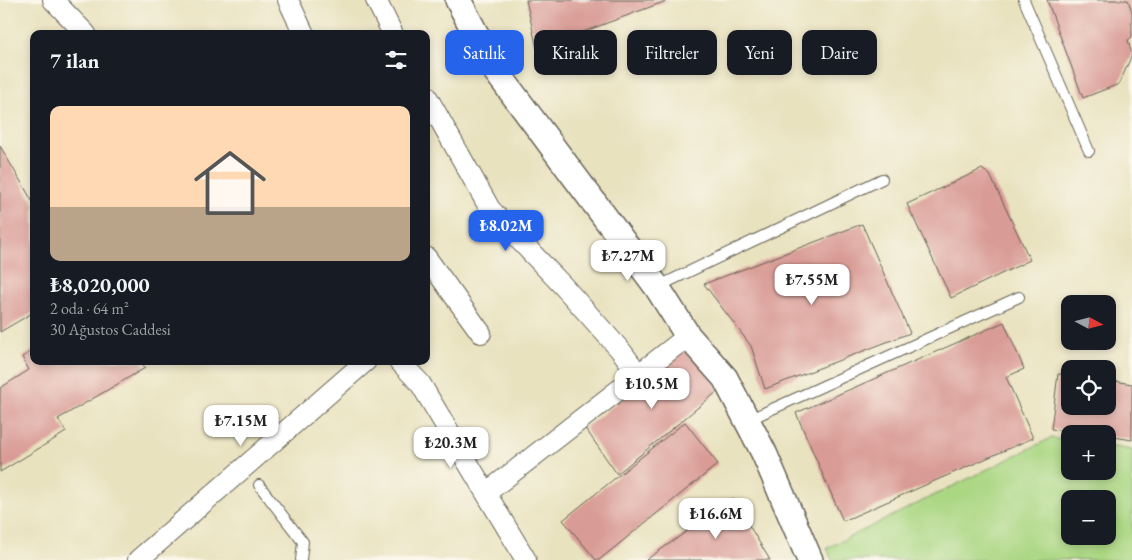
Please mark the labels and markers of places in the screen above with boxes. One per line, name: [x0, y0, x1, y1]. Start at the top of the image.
pin: ₺8.02M: [465, 210, 547, 252]
pin: ₺7.27M: [587, 240, 669, 282]
pin: ₺7.55M: [771, 264, 853, 306]
pin: ₺10.5M: [611, 368, 693, 410]
pin: ₺7.15M: [200, 404, 282, 447]
pin: ₺20.3M: [410, 426, 492, 469]
pin: ₺16.6M: [675, 498, 757, 540]

